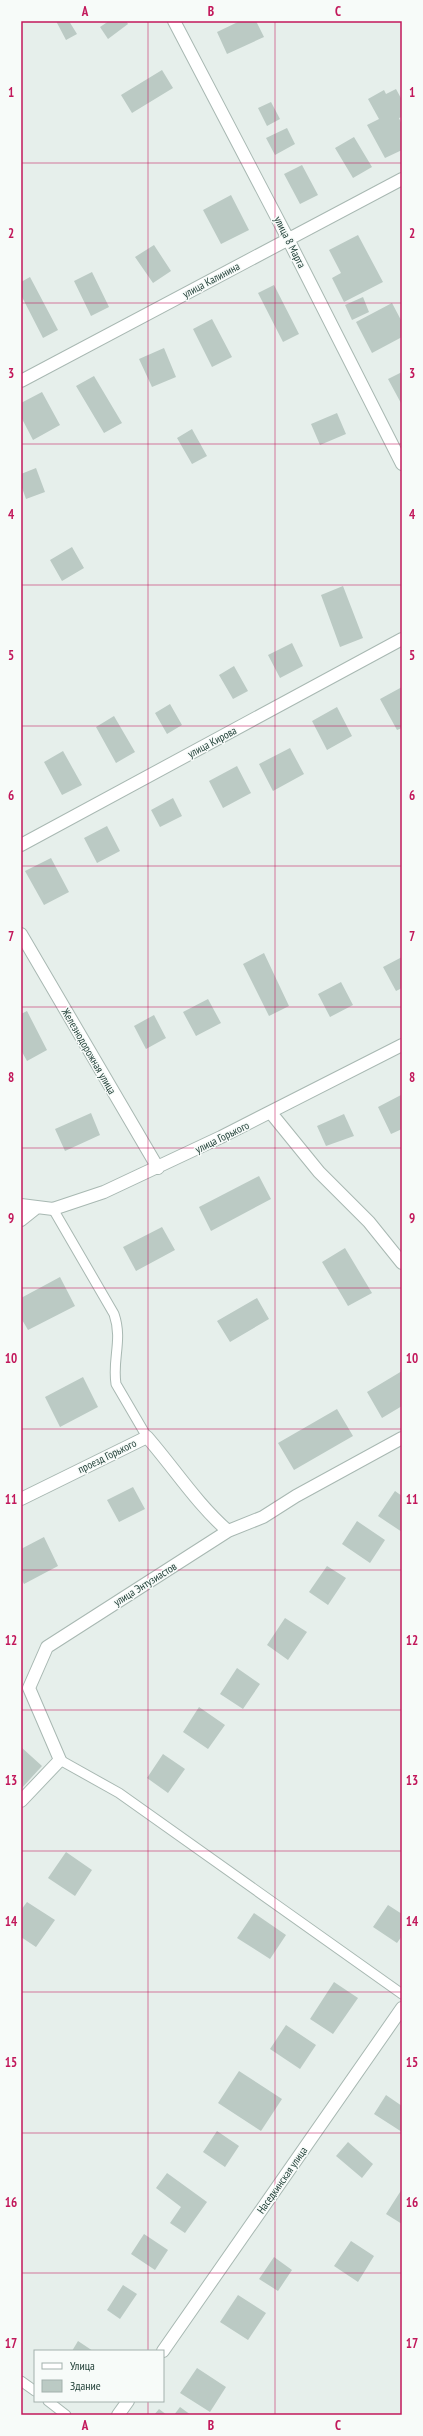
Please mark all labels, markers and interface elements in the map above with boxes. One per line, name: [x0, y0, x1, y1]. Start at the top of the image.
text: A: [81, 3, 89, 20]
text: B: [208, 3, 214, 20]
text: C: [335, 3, 341, 20]
text: 1: [8, 84, 14, 101]
text: 1: [409, 84, 415, 101]
street label: улица 8 Марта: [271, 214, 309, 270]
text: 2: [8, 225, 14, 242]
text: 2: [409, 225, 415, 242]
street label: улица Калинина: [180, 259, 242, 301]
text: 3: [8, 365, 14, 382]
text: 3: [409, 365, 415, 382]
text: 4: [8, 506, 15, 523]
text: 4: [409, 506, 416, 523]
text: 5: [8, 647, 14, 664]
text: 5: [409, 647, 415, 664]
street label: улица Кирова: [185, 723, 239, 761]
text: 6: [8, 787, 14, 804]
text: 6: [409, 787, 415, 804]
text: 7: [8, 928, 14, 945]
text: 7: [409, 928, 415, 945]
street label: Железнодорожная улица: [58, 1005, 119, 1096]
text: 8: [8, 1069, 14, 1086]
text: 8: [409, 1069, 415, 1086]
street label: улица Горького: [193, 1118, 251, 1156]
text: 9: [8, 1210, 14, 1227]
text: 9: [409, 1210, 415, 1227]
text: 10: [5, 1350, 17, 1367]
text: 10: [406, 1350, 418, 1367]
street label: проезд Горького: [76, 1436, 139, 1476]
text: 11: [5, 1491, 17, 1508]
text: 11: [406, 1491, 418, 1508]
street label: улица Энтузиастов: [111, 1559, 180, 1609]
text: 12: [5, 1632, 17, 1649]
text: 12: [406, 1632, 418, 1649]
text: 13: [5, 1772, 17, 1789]
text: 13: [406, 1772, 418, 1789]
text: 14: [5, 1913, 18, 1930]
text: 14: [406, 1913, 419, 1930]
text: 15: [5, 2054, 17, 2071]
text: 15: [406, 2054, 418, 2071]
street label: Наседкинская улица: [254, 2144, 310, 2216]
text: 16: [5, 2194, 17, 2211]
text: 16: [406, 2194, 418, 2211]
text: 17: [5, 2335, 17, 2352]
text: 17: [406, 2335, 418, 2352]
legend: [34, 2350, 164, 2402]
text: Улица: [70, 2358, 95, 2373]
text: Здание: [70, 2378, 101, 2393]
text: A: [81, 2417, 89, 2434]
text: B: [208, 2417, 214, 2434]
text: C: [335, 2417, 341, 2434]

